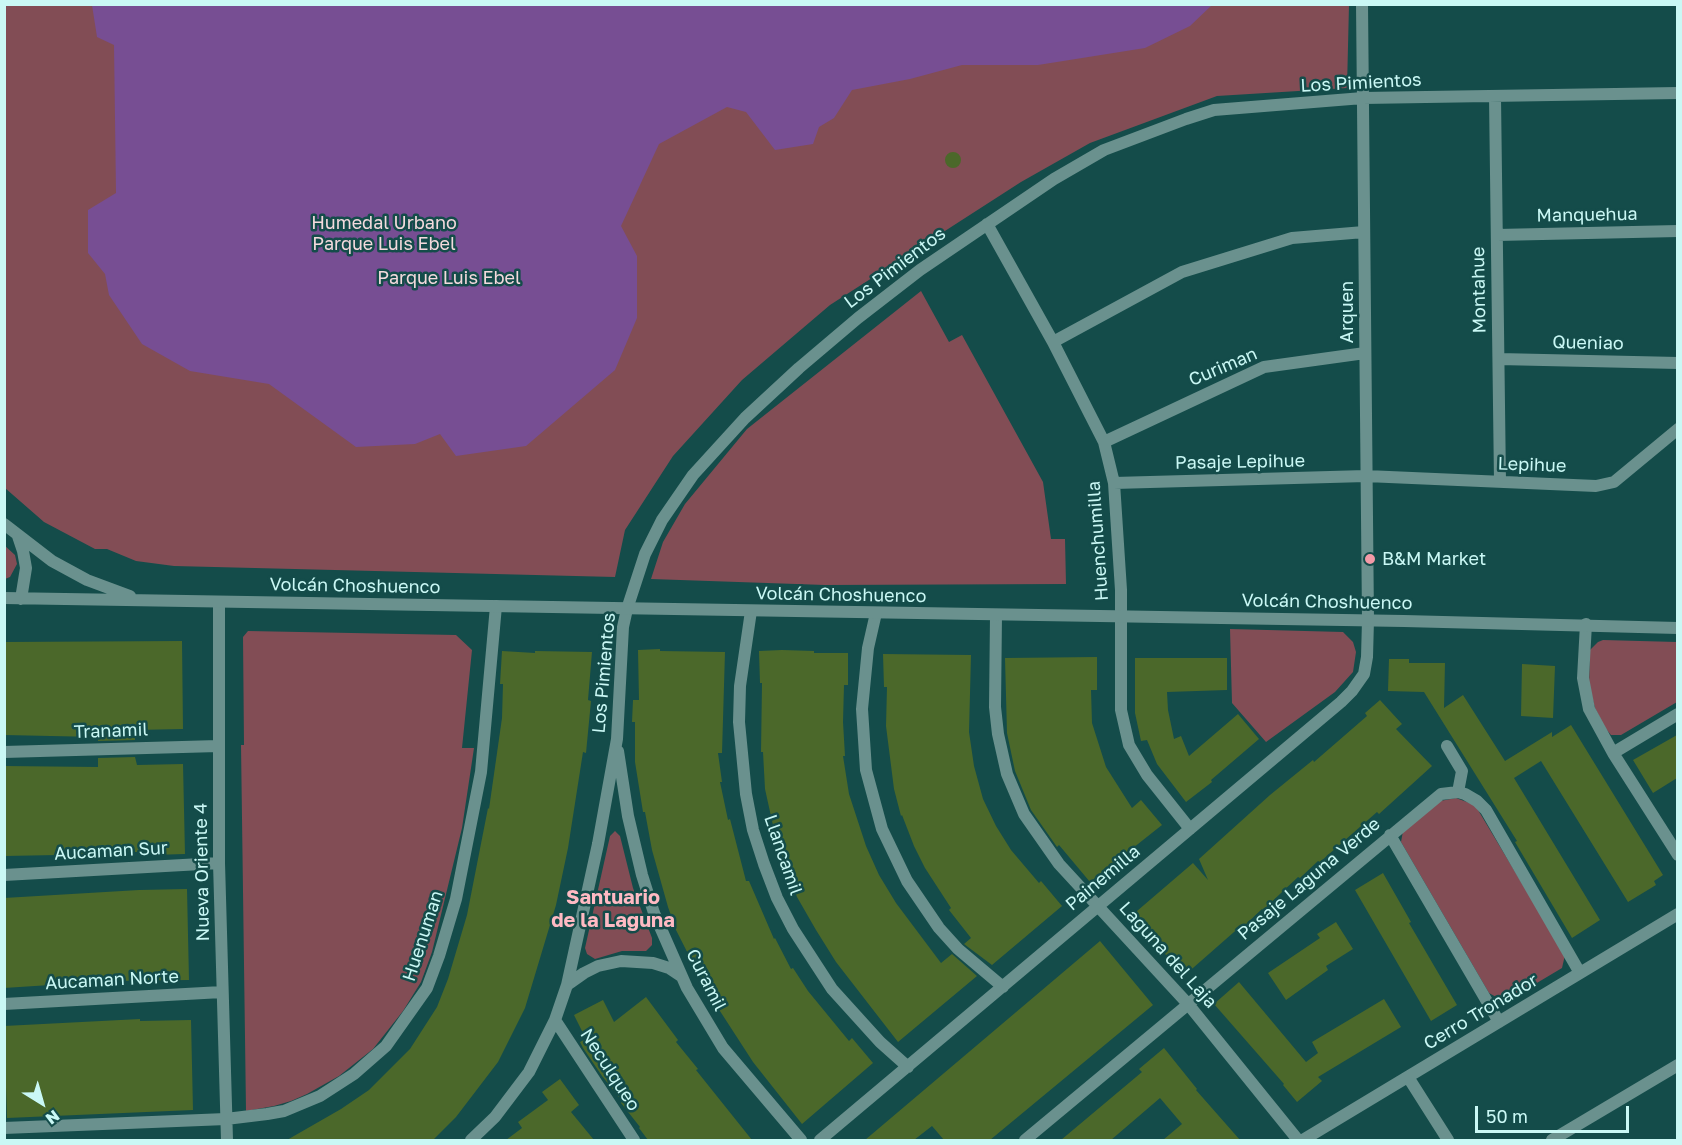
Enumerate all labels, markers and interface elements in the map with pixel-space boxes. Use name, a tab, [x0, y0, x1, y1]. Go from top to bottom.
street label: Los Pimientos	[1300, 69, 1422, 97]
street label: Manquehua	[1536, 203, 1638, 227]
park label: Humedal Urbano Parque Luis Ebel	[311, 212, 457, 254]
street label: Los Pimientos	[840, 223, 950, 313]
street label: Montahue	[1467, 246, 1491, 334]
park label: Parque Luis Ebel	[377, 267, 521, 289]
street label: Arquen	[1336, 281, 1358, 343]
street label: Queniao	[1552, 332, 1624, 354]
street label: Curiman	[1186, 343, 1260, 391]
street label: Pasaje Lepihue	[1175, 450, 1305, 474]
street label: Lepihue	[1497, 453, 1567, 477]
street label: Huenchumilla	[1083, 480, 1113, 602]
place label: B&M Market	[1382, 548, 1486, 570]
marker: B&M Market	[1363, 552, 1377, 566]
street label: Volcán Choshuenco	[270, 574, 440, 598]
street label: Volcán Choshuenco	[756, 583, 926, 607]
street label: Volcán Choshuenco	[1242, 590, 1412, 614]
street label: Los Pimientos	[588, 612, 620, 734]
street label: Tranamil	[73, 719, 149, 743]
street label: Nueva Oriente 4	[190, 803, 214, 941]
street label: Llancamil	[759, 812, 807, 898]
street label: Pasaje Laguna Verde	[1233, 813, 1385, 945]
street label: Aucaman Sur	[54, 837, 168, 865]
street label: Painemilla	[1061, 841, 1145, 915]
district label: Santuario de la Laguna	[551, 886, 675, 933]
street label: Huenuman	[398, 888, 448, 984]
street label: Laguna del Laja	[1115, 897, 1221, 1013]
street label: Curamil	[681, 945, 731, 1015]
street label: Aucaman Norte	[45, 966, 179, 994]
street label: Cerro Tronador	[1420, 969, 1542, 1055]
street label: Neculqueo	[575, 1025, 645, 1115]
north arrow	[12, 1073, 72, 1133]
scale bar	[1478, 1094, 1632, 1132]
text: 50 m	[1486, 1105, 1528, 1127]
text: N	[42, 1106, 64, 1129]

